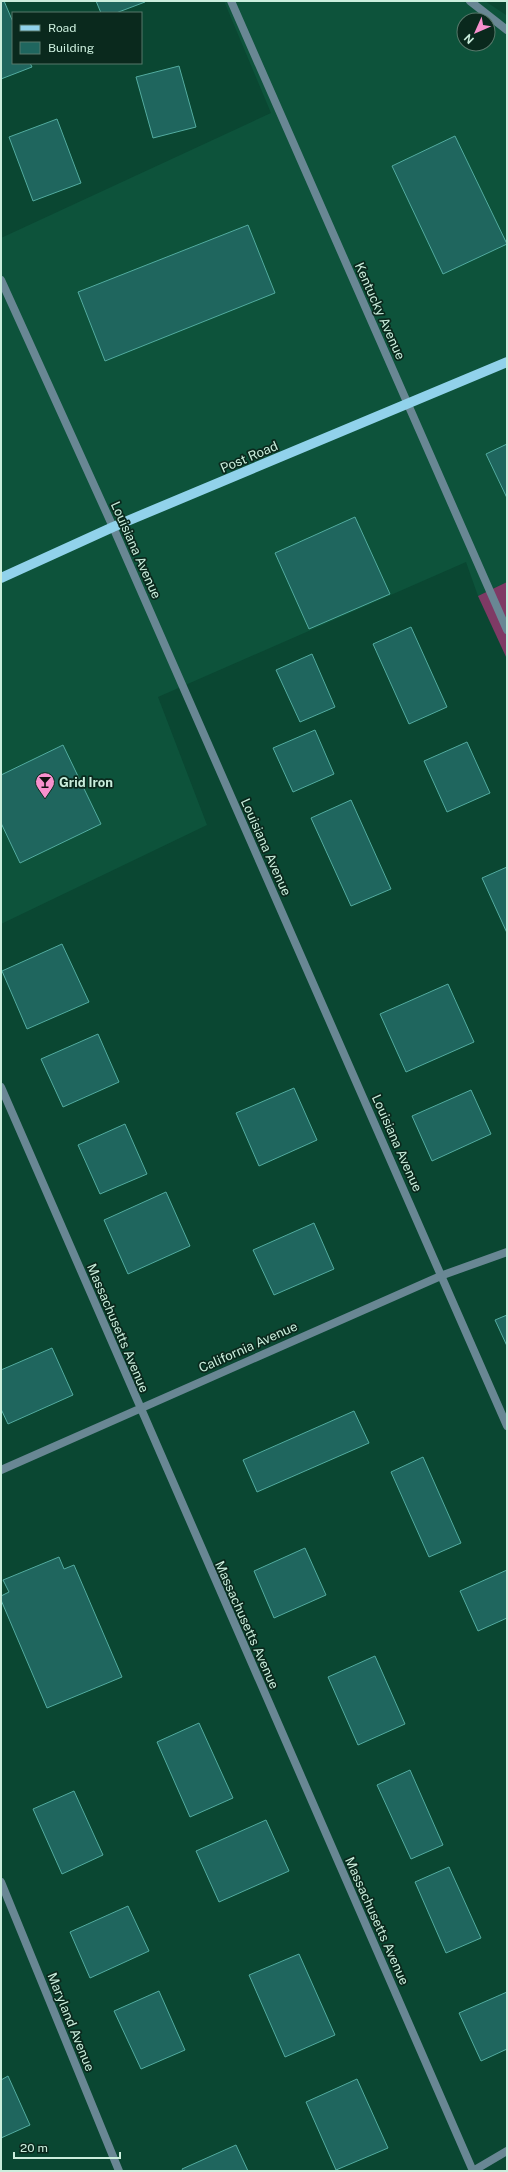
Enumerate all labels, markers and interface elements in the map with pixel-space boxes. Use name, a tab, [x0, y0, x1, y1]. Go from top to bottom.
legend	[12, 12, 142, 64]
north arrow	[456, 12, 496, 52]
text: Road	[48, 21, 76, 35]
text: N	[462, 32, 476, 46]
text: Building	[48, 41, 94, 55]
street label: Kentucky Avenue	[352, 260, 408, 362]
street label: Post Road	[218, 438, 280, 476]
street label: Louisiana Avenue	[108, 499, 164, 601]
bar icon: Grid Iron	[34, 771, 56, 799]
place label: Grid Iron	[59, 775, 113, 790]
street label: Louisiana Avenue	[238, 796, 294, 898]
street label: Louisiana Avenue	[369, 1092, 425, 1194]
street label: Massachusetts Avenue	[84, 1261, 152, 1395]
street label: California Avenue	[196, 1319, 300, 1375]
street label: Massachusetts Avenue	[212, 1559, 282, 1691]
street label: Massachusetts Avenue	[342, 1855, 412, 1987]
street label: Maryland Avenue	[44, 1971, 98, 2073]
scale bar	[14, 2134, 120, 2160]
text: 20 m	[20, 2141, 48, 2155]

